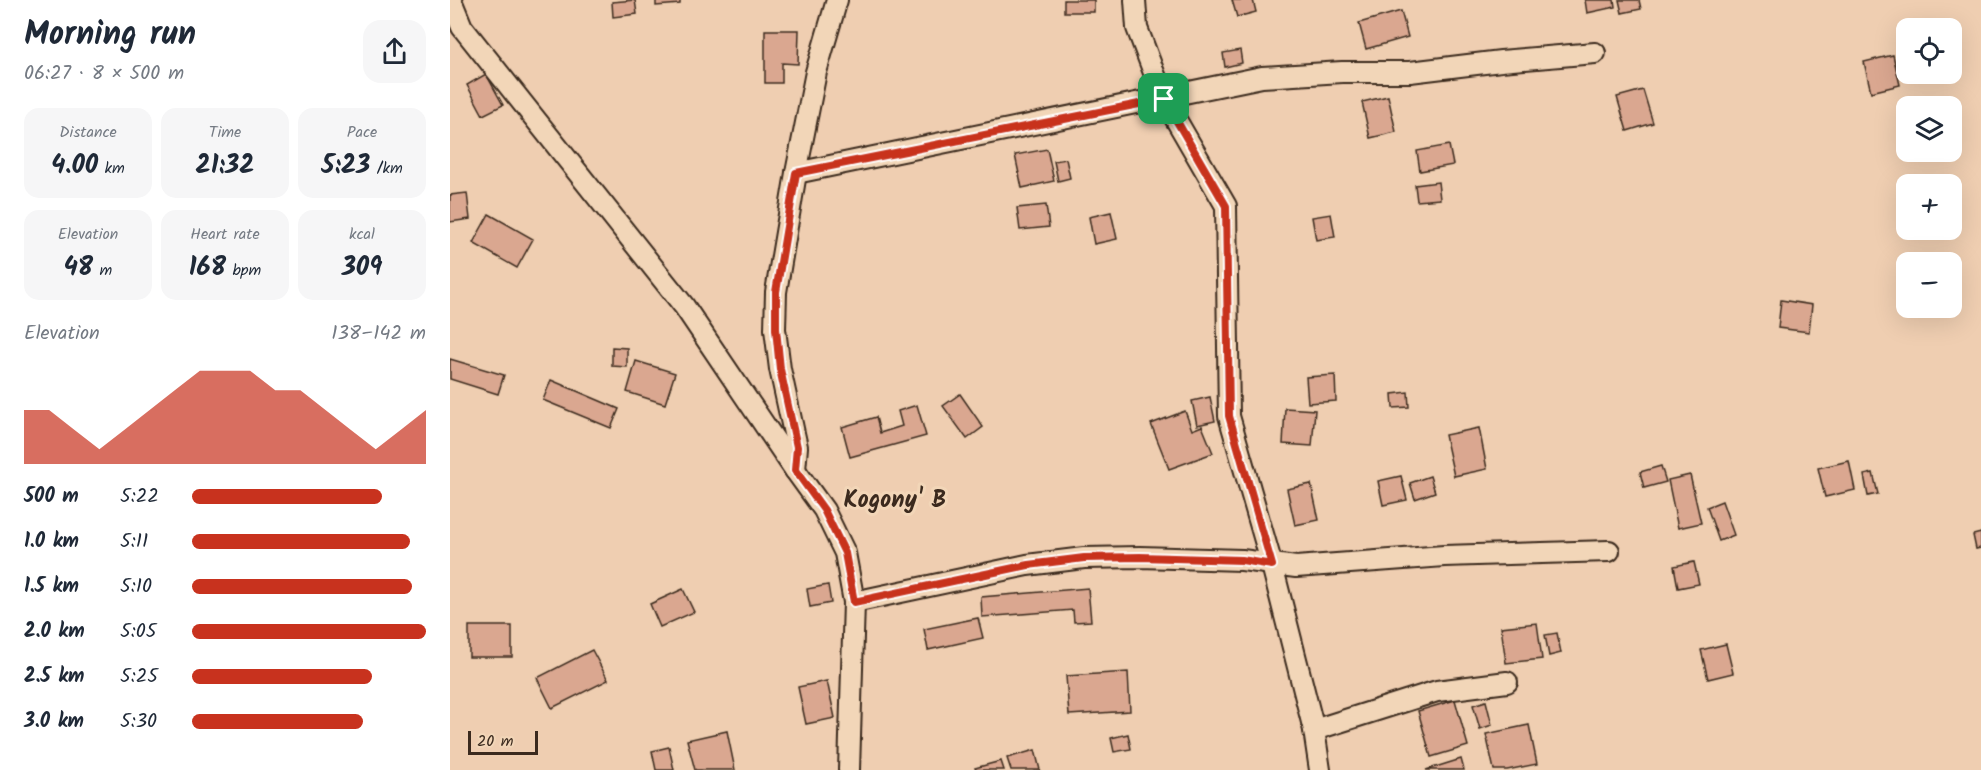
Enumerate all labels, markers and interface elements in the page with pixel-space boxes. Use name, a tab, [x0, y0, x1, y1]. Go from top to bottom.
text: Morning run	[24, 9, 196, 62]
map controls	[1896, 18, 1962, 318]
button: locate	[1896, 18, 1962, 84]
button: share	[363, 20, 426, 83]
text: 06:27 · 8 × 500 m	[24, 58, 184, 90]
pin	[1138, 73, 1189, 124]
icon: arrive	[1147, 82, 1180, 115]
button: layers	[1896, 96, 1962, 162]
text: Distance	[59, 120, 117, 145]
text: Time	[209, 120, 241, 145]
text: Pace	[347, 120, 377, 145]
text: 4.00	[51, 145, 98, 187]
text: 21:32	[196, 145, 254, 187]
text: 5:23	[321, 145, 370, 187]
text: km	[98, 156, 125, 181]
text: /km	[370, 156, 403, 181]
button: +	[1896, 174, 1962, 240]
text: Elevation	[58, 222, 118, 247]
text: Heart rate	[190, 222, 260, 247]
text: kcal	[349, 222, 375, 247]
text: 48	[64, 247, 93, 289]
text: 168	[189, 247, 226, 289]
text: 309	[342, 247, 382, 289]
button: −	[1896, 252, 1962, 318]
text: m	[93, 258, 112, 283]
text: bpm	[226, 258, 261, 283]
text: Elevation	[24, 318, 100, 350]
text: 138–142 m	[331, 318, 426, 350]
text: 500 m	[24, 481, 79, 513]
text: 5:22	[120, 481, 159, 513]
district label: Kogony' B	[843, 481, 947, 520]
text: 1.0 km	[24, 526, 79, 558]
text: 5:11	[120, 526, 148, 558]
text: 1.5 km	[24, 571, 79, 603]
text: 5:10	[120, 571, 152, 603]
text: 2.0 km	[24, 616, 85, 648]
text: 5:05	[120, 616, 156, 648]
text: 2.5 km	[24, 661, 84, 693]
text: 5:25	[120, 661, 158, 693]
text: 3.0 km	[24, 706, 84, 738]
text: 5:30	[120, 706, 157, 738]
scale bar	[468, 728, 538, 756]
text: 20 m	[477, 729, 513, 754]

